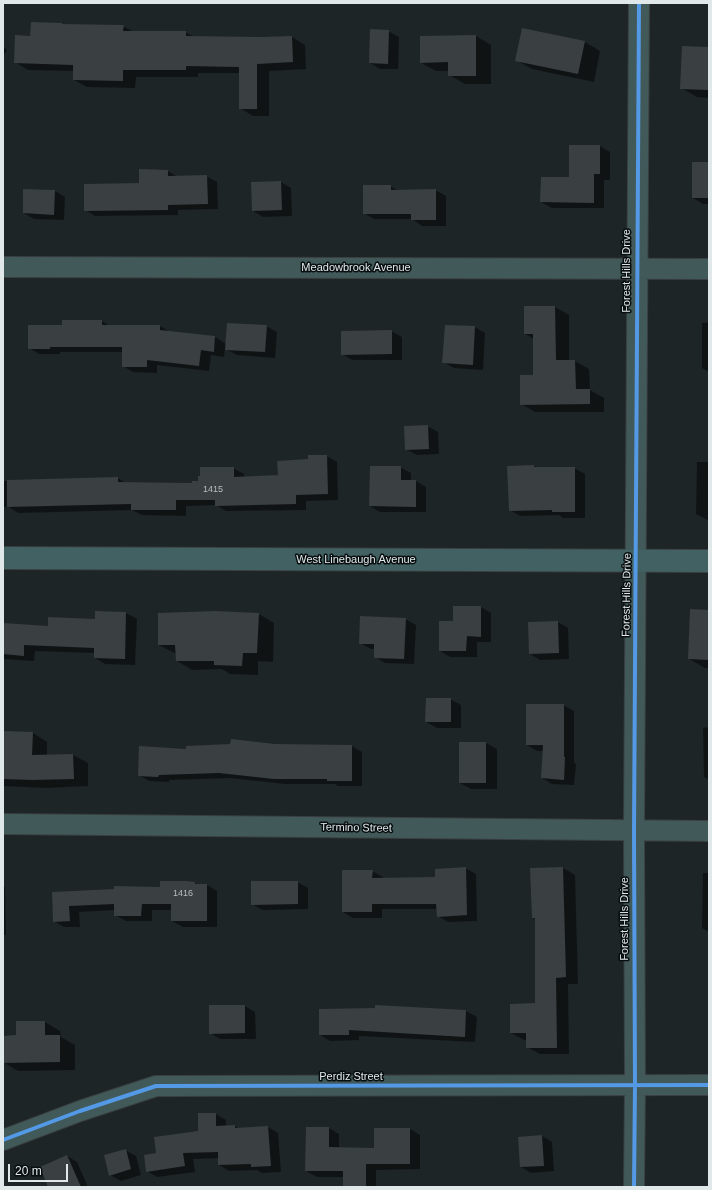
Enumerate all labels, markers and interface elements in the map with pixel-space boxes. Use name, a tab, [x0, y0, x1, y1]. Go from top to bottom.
street label: Forest Hills Drive	[620, 229, 634, 313]
street label: Meadowbrook Avenue	[301, 261, 411, 275]
house number: 1415	[203, 485, 223, 495]
street label: West Linebaugh Avenue	[296, 553, 416, 567]
street label: Forest Hills Drive	[620, 553, 634, 637]
street label: Termino Street	[320, 821, 392, 835]
street label: Forest Hills Drive	[618, 877, 632, 961]
house number: 1416	[173, 889, 193, 899]
street label: Perdiz Street	[319, 1070, 383, 1084]
scale bar	[10, 1156, 70, 1182]
text: 20 m	[15, 1164, 42, 1178]

